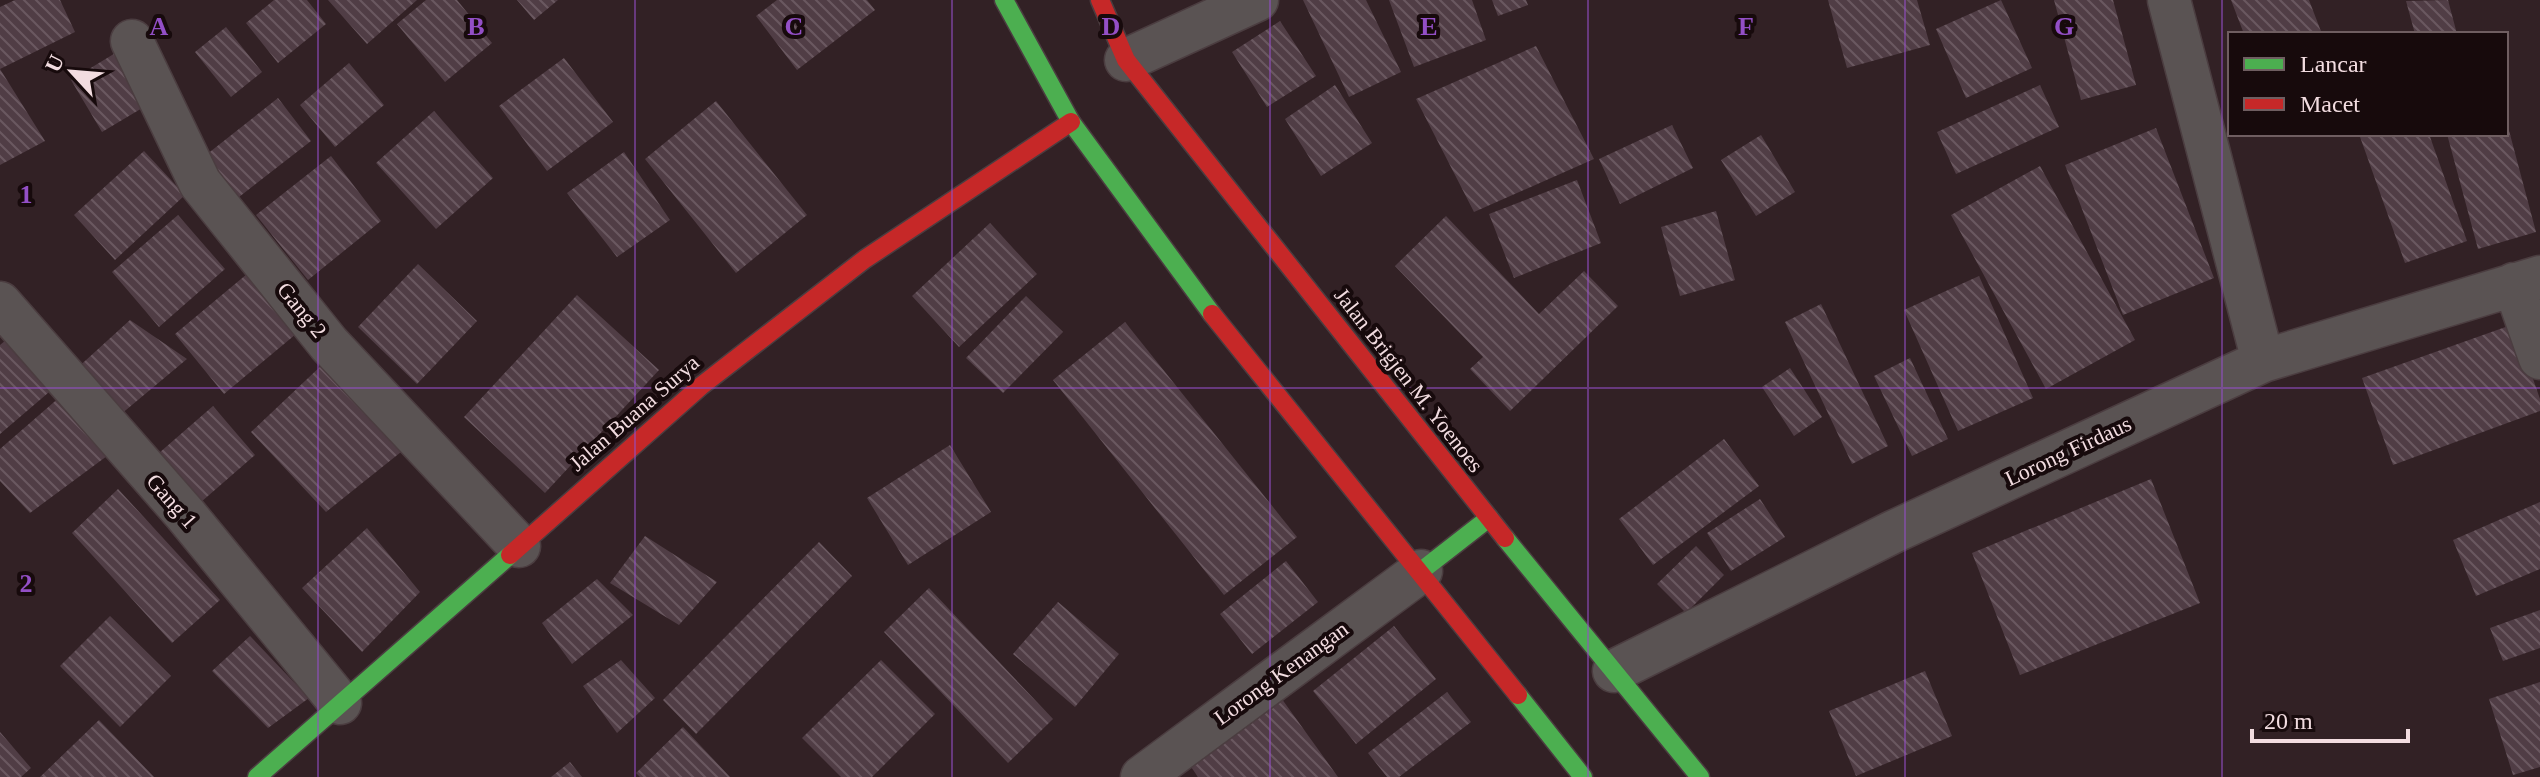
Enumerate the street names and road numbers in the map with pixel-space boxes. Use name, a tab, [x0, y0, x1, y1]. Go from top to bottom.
street label: Gang 2	[272, 277, 332, 343]
street label: Jalan Brigjen M. Yoenoes	[1329, 283, 1489, 477]
street label: Jalan Buana Surya	[564, 350, 704, 476]
street label: Lorong Firdaus	[2001, 411, 2135, 491]
street label: Gang 1	[142, 469, 202, 533]
street label: Lorong Kenangan	[1209, 616, 1353, 730]

